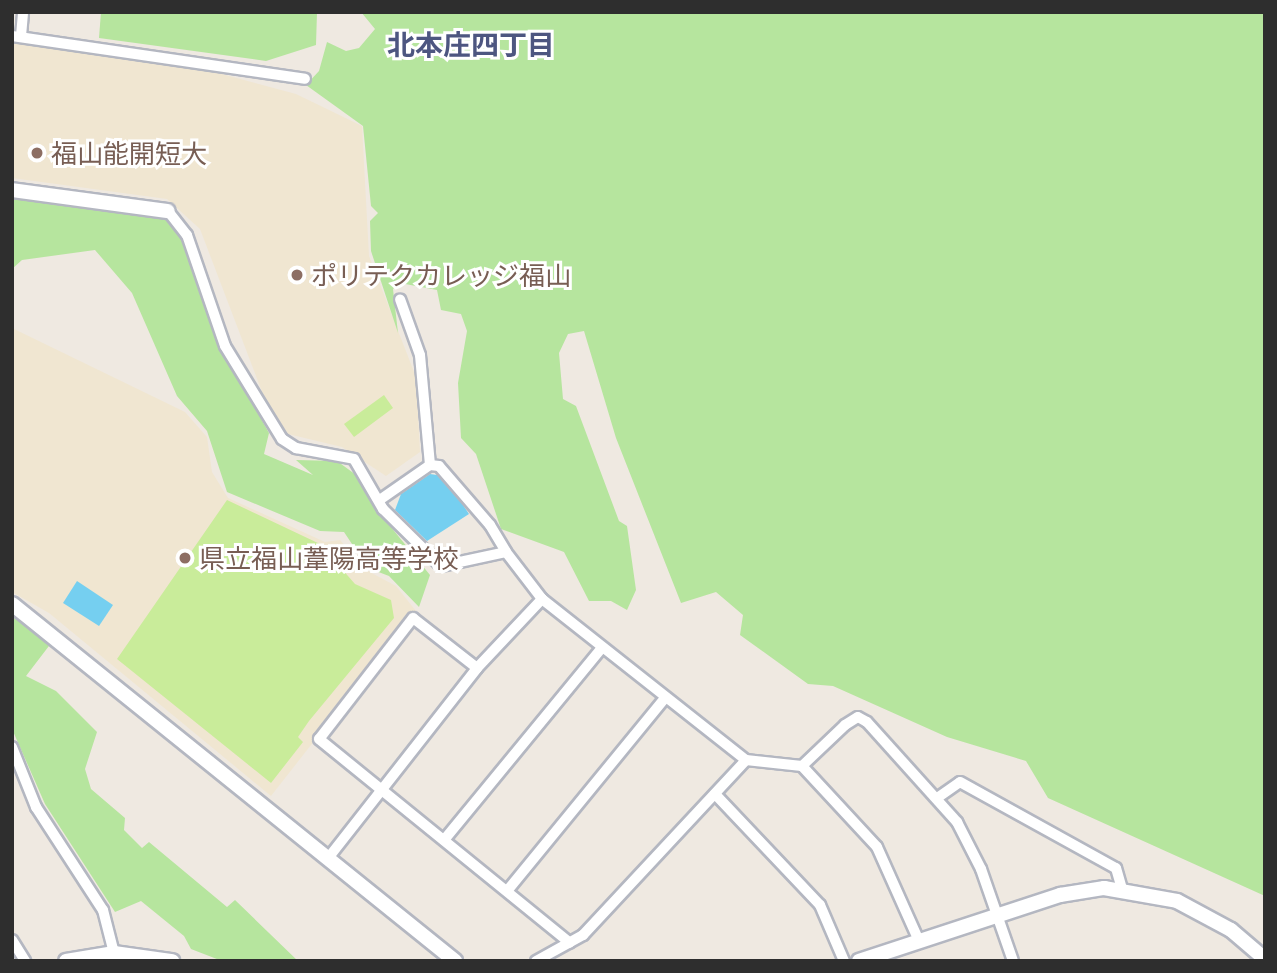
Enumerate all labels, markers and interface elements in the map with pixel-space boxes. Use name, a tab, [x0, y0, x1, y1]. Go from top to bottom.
district label: 北本庄四丁目	[387, 27, 555, 61]
place label: 福山能開短大	[51, 137, 207, 169]
marker: 福山能開短大	[29, 145, 45, 161]
place label: ポリテクカレッジ福山	[311, 259, 571, 291]
marker: ポリテクカレッジ福山	[289, 267, 305, 283]
place label: 県立福山葦陽高等学校	[199, 542, 459, 574]
marker: 県立福山葦陽高等学校	[177, 550, 193, 566]

